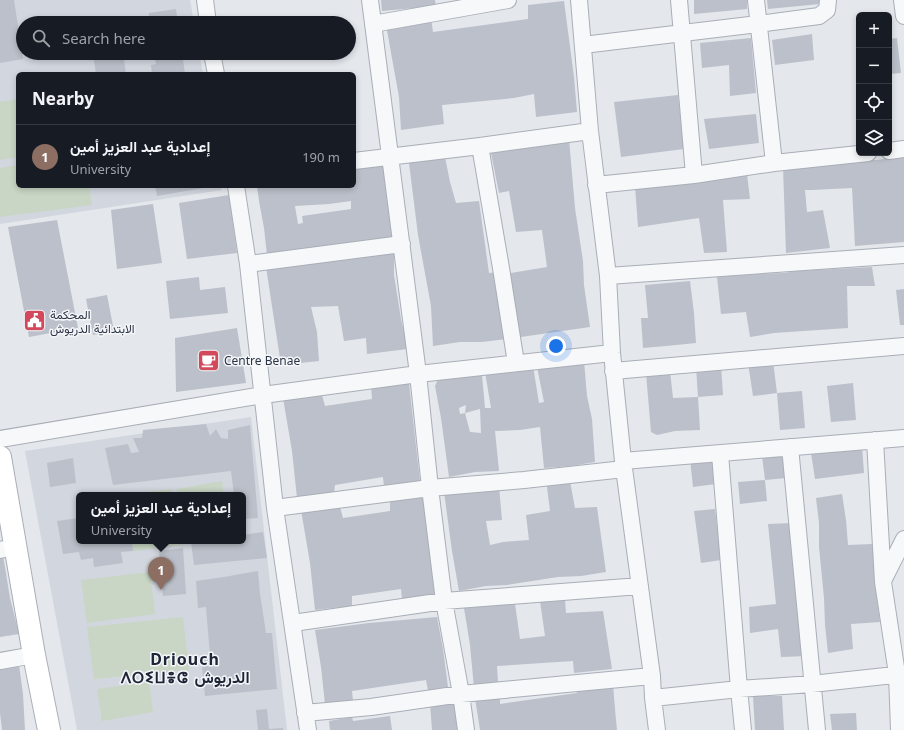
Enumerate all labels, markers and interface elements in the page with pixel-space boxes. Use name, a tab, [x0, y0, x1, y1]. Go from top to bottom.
map controls	[856, 12, 892, 156]
button: +	[856, 12, 892, 48]
search box	[16, 16, 356, 60]
icon: search	[30, 27, 52, 49]
text: Search here	[62, 28, 145, 48]
button: −	[856, 48, 892, 84]
button: locate	[856, 84, 892, 120]
text: Nearby	[32, 87, 94, 110]
button: layers	[856, 120, 892, 156]
text: إعدادية عبد العزيز أمين	[70, 136, 210, 156]
text: 1	[41, 148, 49, 166]
text: 190 m	[302, 148, 340, 166]
text: University	[70, 160, 131, 178]
place label: المحكمة الابتدائية الدريوش	[50, 306, 135, 337]
public building icon: المحكمة الابتدائية الدريوش	[21, 308, 47, 334]
your location	[546, 336, 566, 356]
cafe icon: Centre Benae	[196, 347, 222, 373]
place label: Centre Benae	[224, 352, 300, 369]
popup	[76, 492, 246, 544]
text: إعدادية عبد العزيز أمين	[91, 497, 231, 517]
text: University	[91, 521, 152, 539]
pin: 1	[148, 557, 174, 590]
district label: Driouch ⴷⵔⵉⵡⴻⵛ الدريوش	[120, 648, 250, 688]

